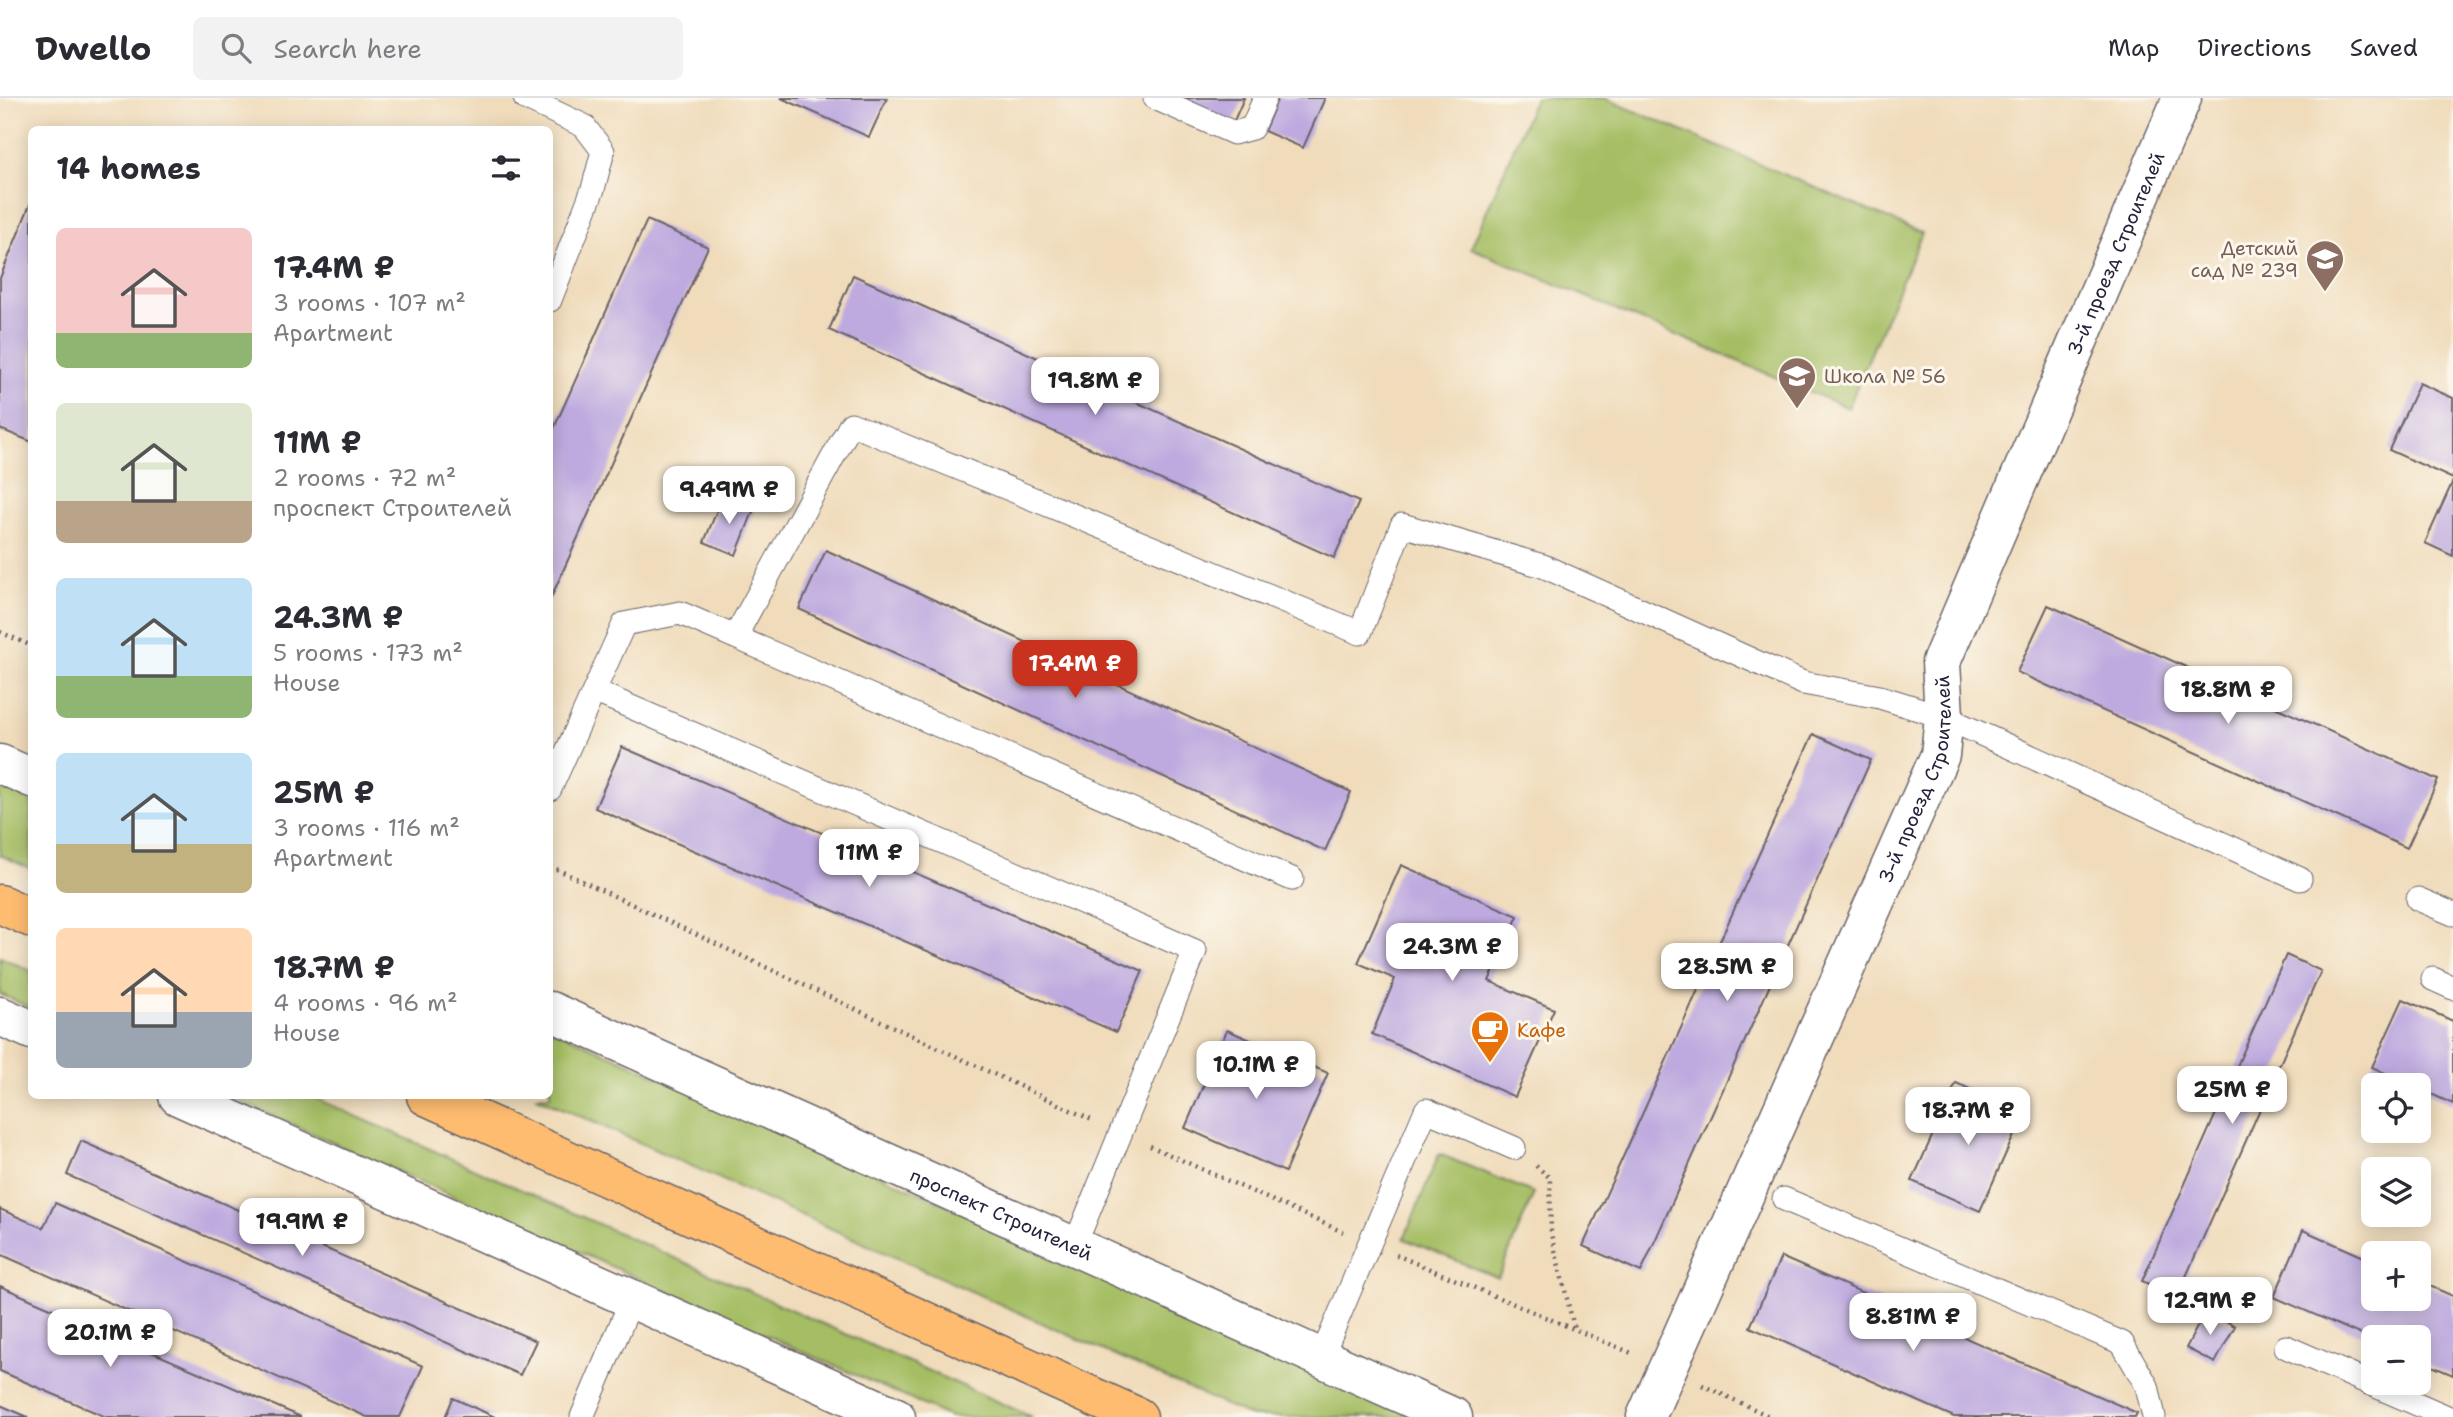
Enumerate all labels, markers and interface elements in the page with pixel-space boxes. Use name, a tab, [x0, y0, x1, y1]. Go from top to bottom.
search box	[193, 17, 683, 80]
text: Dwello	[35, 26, 151, 71]
icon: search	[217, 29, 255, 67]
text: Search here	[273, 31, 422, 66]
text: Map	[2108, 32, 2159, 64]
text: Directions	[2197, 32, 2312, 64]
text: Saved	[2350, 32, 2418, 64]
text: 14 homes	[56, 148, 201, 189]
street label: 3-й проезд Строителей	[2062, 148, 2170, 359]
icon: filters	[487, 149, 525, 187]
place label: Детский сад № 239	[2191, 236, 2298, 283]
school or university icon: Детский сад № 239	[2304, 238, 2346, 293]
text: 17.4M ₽	[273, 247, 395, 288]
icon: home	[112, 256, 196, 340]
text: 3 rooms · 107 m²	[273, 288, 466, 318]
text: Apartment	[273, 318, 393, 348]
school or university icon: Школа № 56	[1776, 355, 1818, 410]
pin: 19.8M ₽	[1030, 358, 1160, 417]
place label: Школа № 56	[1824, 364, 1946, 389]
text: 19.8M ₽	[1047, 365, 1143, 395]
text: 11M ₽	[273, 422, 362, 463]
icon: home	[112, 431, 196, 515]
text: 2 rooms · 72 m²	[273, 463, 456, 493]
pin: 9.49M ₽	[664, 466, 794, 526]
text: 9.49M ₽	[679, 474, 779, 504]
text: проспект Строителей	[273, 493, 512, 523]
text: 24.3M ₽	[273, 597, 403, 638]
icon: home	[112, 606, 196, 690]
text: 5 rooms · 173 m²	[273, 638, 463, 668]
pin: 17.4M ₽	[1010, 640, 1140, 700]
text: 17.4M ₽	[1028, 648, 1122, 678]
pin: 18.8M ₽	[2163, 666, 2293, 726]
text: House	[273, 668, 341, 698]
text: 18.8M ₽	[2180, 674, 2276, 704]
street label: 3-й проезд Строителей	[1873, 675, 1957, 887]
text: 25M ₽	[273, 772, 375, 813]
icon: home	[112, 781, 196, 865]
text: 3 rooms · 116 m²	[273, 813, 460, 843]
pin: 11M ₽	[820, 830, 918, 889]
text: 11M ₽	[835, 837, 903, 867]
text: Apartment	[273, 843, 393, 873]
pin: 24.3M ₽	[1387, 924, 1517, 983]
text: 24.3M ₽	[1402, 931, 1502, 961]
pin: 28.5M ₽	[1662, 944, 1792, 1003]
text: 18.7M ₽	[273, 947, 395, 988]
text: 28.5M ₽	[1677, 951, 1777, 981]
icon: home	[112, 956, 196, 1040]
text: 4 rooms · 96 m²	[273, 988, 458, 1018]
cafe icon: Кафе	[1469, 1009, 1511, 1064]
text: House	[273, 1018, 341, 1048]
place label: Кафе	[1517, 1018, 1566, 1043]
pin: 10.1M ₽	[1191, 1042, 1321, 1101]
text: 10.1M ₽	[1212, 1049, 1300, 1079]
pin: 25M ₽	[2183, 1066, 2281, 1126]
map controls	[2361, 1073, 2431, 1395]
button: locate	[2361, 1073, 2431, 1143]
text: 25M ₽	[2193, 1074, 2271, 1104]
pin: 18.7M ₽	[1903, 1088, 2033, 1147]
text: 18.7M ₽	[1921, 1095, 2015, 1125]
button: layers	[2361, 1157, 2431, 1227]
street label: проспект Строителей	[906, 1163, 1096, 1266]
pin: 19.9M ₽	[237, 1198, 367, 1258]
text: 19.9M ₽	[255, 1206, 349, 1236]
button: +	[2361, 1241, 2431, 1311]
pin: 12.9M ₽	[2145, 1278, 2275, 1337]
text: 12.9M ₽	[2163, 1285, 2257, 1315]
pin: 8.81M ₽	[1848, 1294, 1978, 1353]
text: 8.81M ₽	[1865, 1301, 1961, 1331]
pin: 20.1M ₽	[45, 1310, 175, 1369]
text: 20.1M ₽	[64, 1317, 156, 1347]
button: −	[2361, 1325, 2431, 1395]

